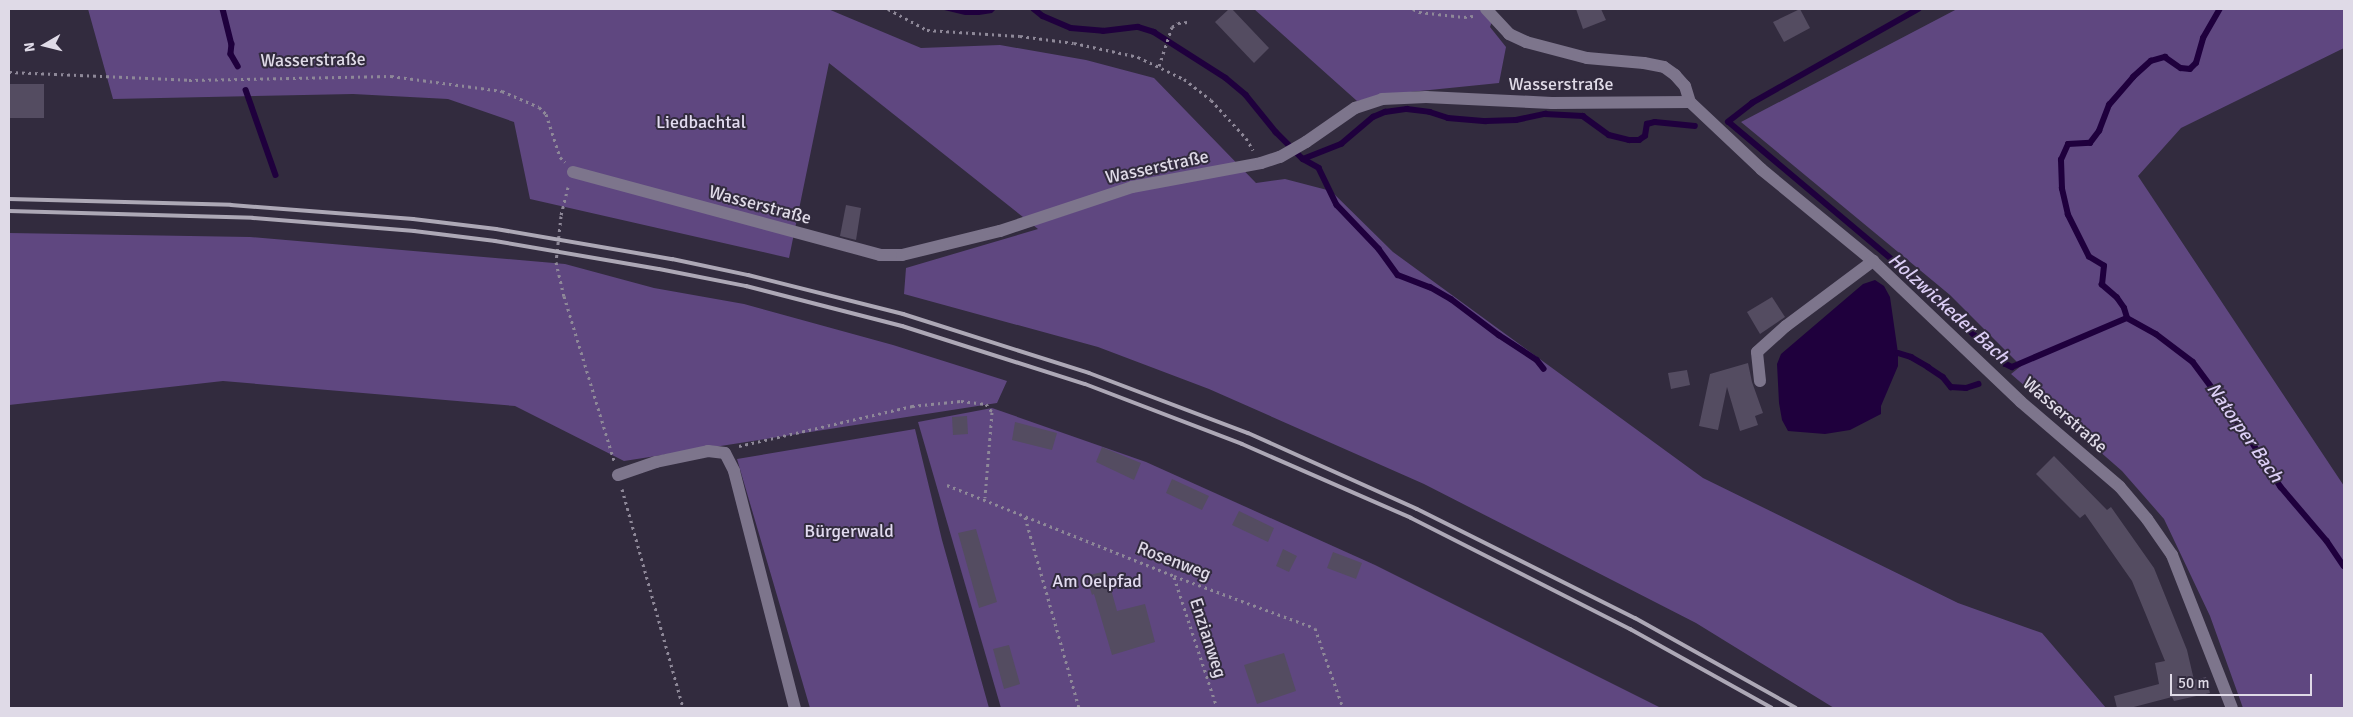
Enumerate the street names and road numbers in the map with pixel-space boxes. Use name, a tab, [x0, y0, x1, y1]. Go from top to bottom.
street label: Wasserstraße	[260, 48, 366, 72]
street label: Wasserstraße	[1508, 73, 1614, 95]
street label: Wasserstraße	[1103, 145, 1211, 189]
street label: Wasserstraße	[706, 181, 814, 229]
street label: Wasserstraße	[2018, 372, 2112, 458]
street label: Rosenweg	[1134, 537, 1214, 585]
street label: Enzianweg	[1185, 595, 1231, 681]

